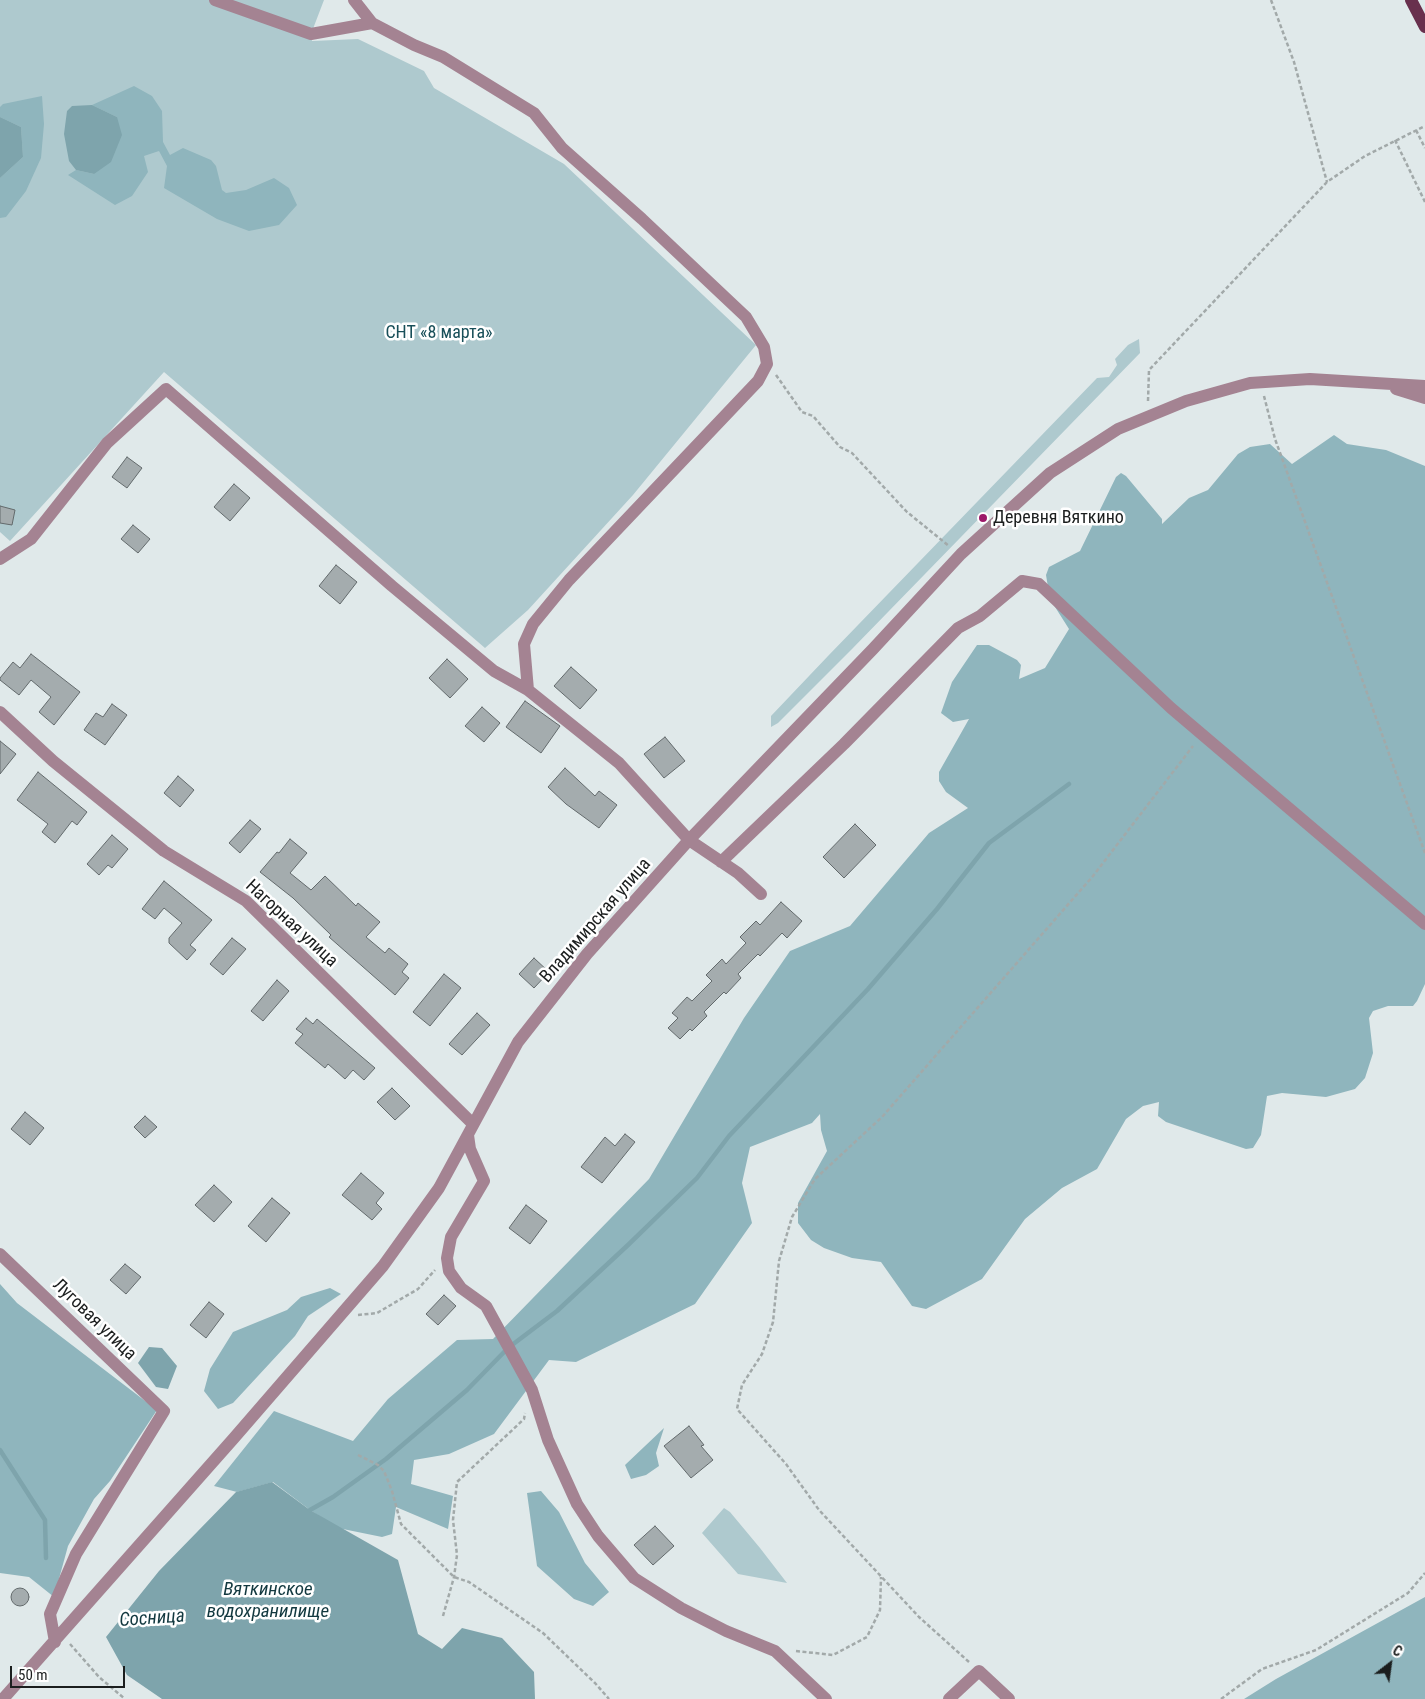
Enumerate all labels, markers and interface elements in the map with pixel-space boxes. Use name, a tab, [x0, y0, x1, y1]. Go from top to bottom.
park label: СНТ «8 марта»	[385, 322, 493, 344]
place label: Деревня Вяткино	[993, 507, 1124, 529]
marker: Деревня Вяткино	[977, 512, 989, 524]
street label: Владимирская улица	[536, 854, 656, 988]
street label: Нагорная улица	[240, 876, 342, 972]
street label: Луговая улица	[48, 1275, 140, 1365]
water label: Вяткинское водохранилище	[207, 1579, 329, 1623]
water label: Сосница	[119, 1605, 185, 1633]
north arrow	[1365, 1639, 1415, 1689]
text: С	[1390, 1642, 1405, 1660]
scale bar	[12, 1656, 128, 1688]
text: 50 m	[18, 1666, 48, 1684]

